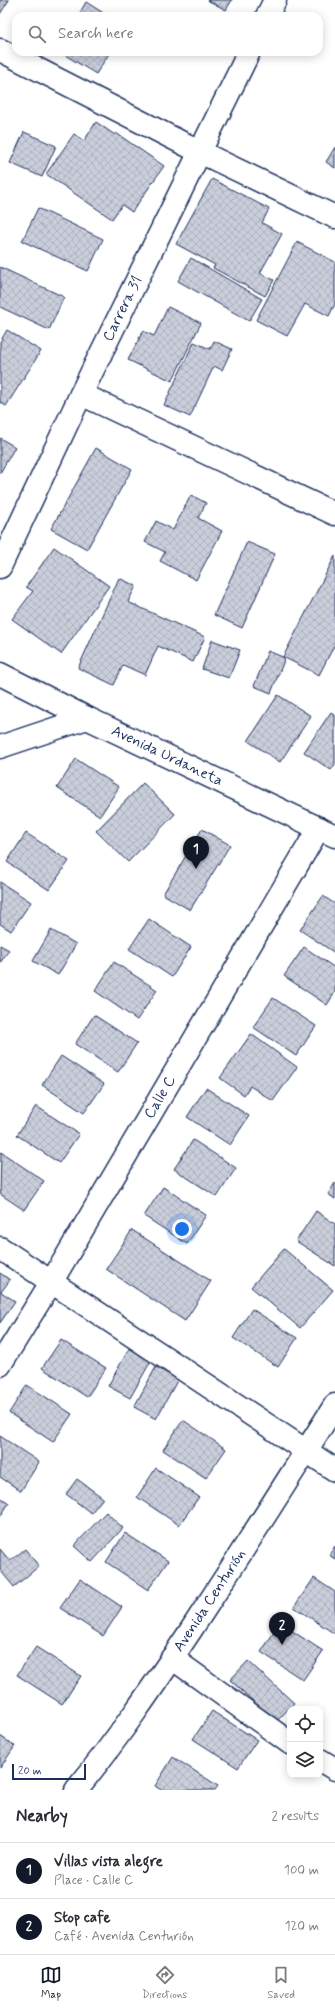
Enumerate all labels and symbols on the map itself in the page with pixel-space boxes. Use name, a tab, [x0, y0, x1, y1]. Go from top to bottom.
street label: Carrera 31	[98, 273, 147, 345]
street label: Avenida Urdaneta	[108, 721, 226, 791]
pin: 1	[183, 836, 209, 869]
street label: Calle C	[140, 1072, 181, 1123]
your location	[172, 1219, 192, 1239]
street label: Avenida Centurión	[169, 1546, 251, 1656]
pin: 2	[269, 1612, 295, 1645]
scale bar	[12, 1762, 86, 1781]

